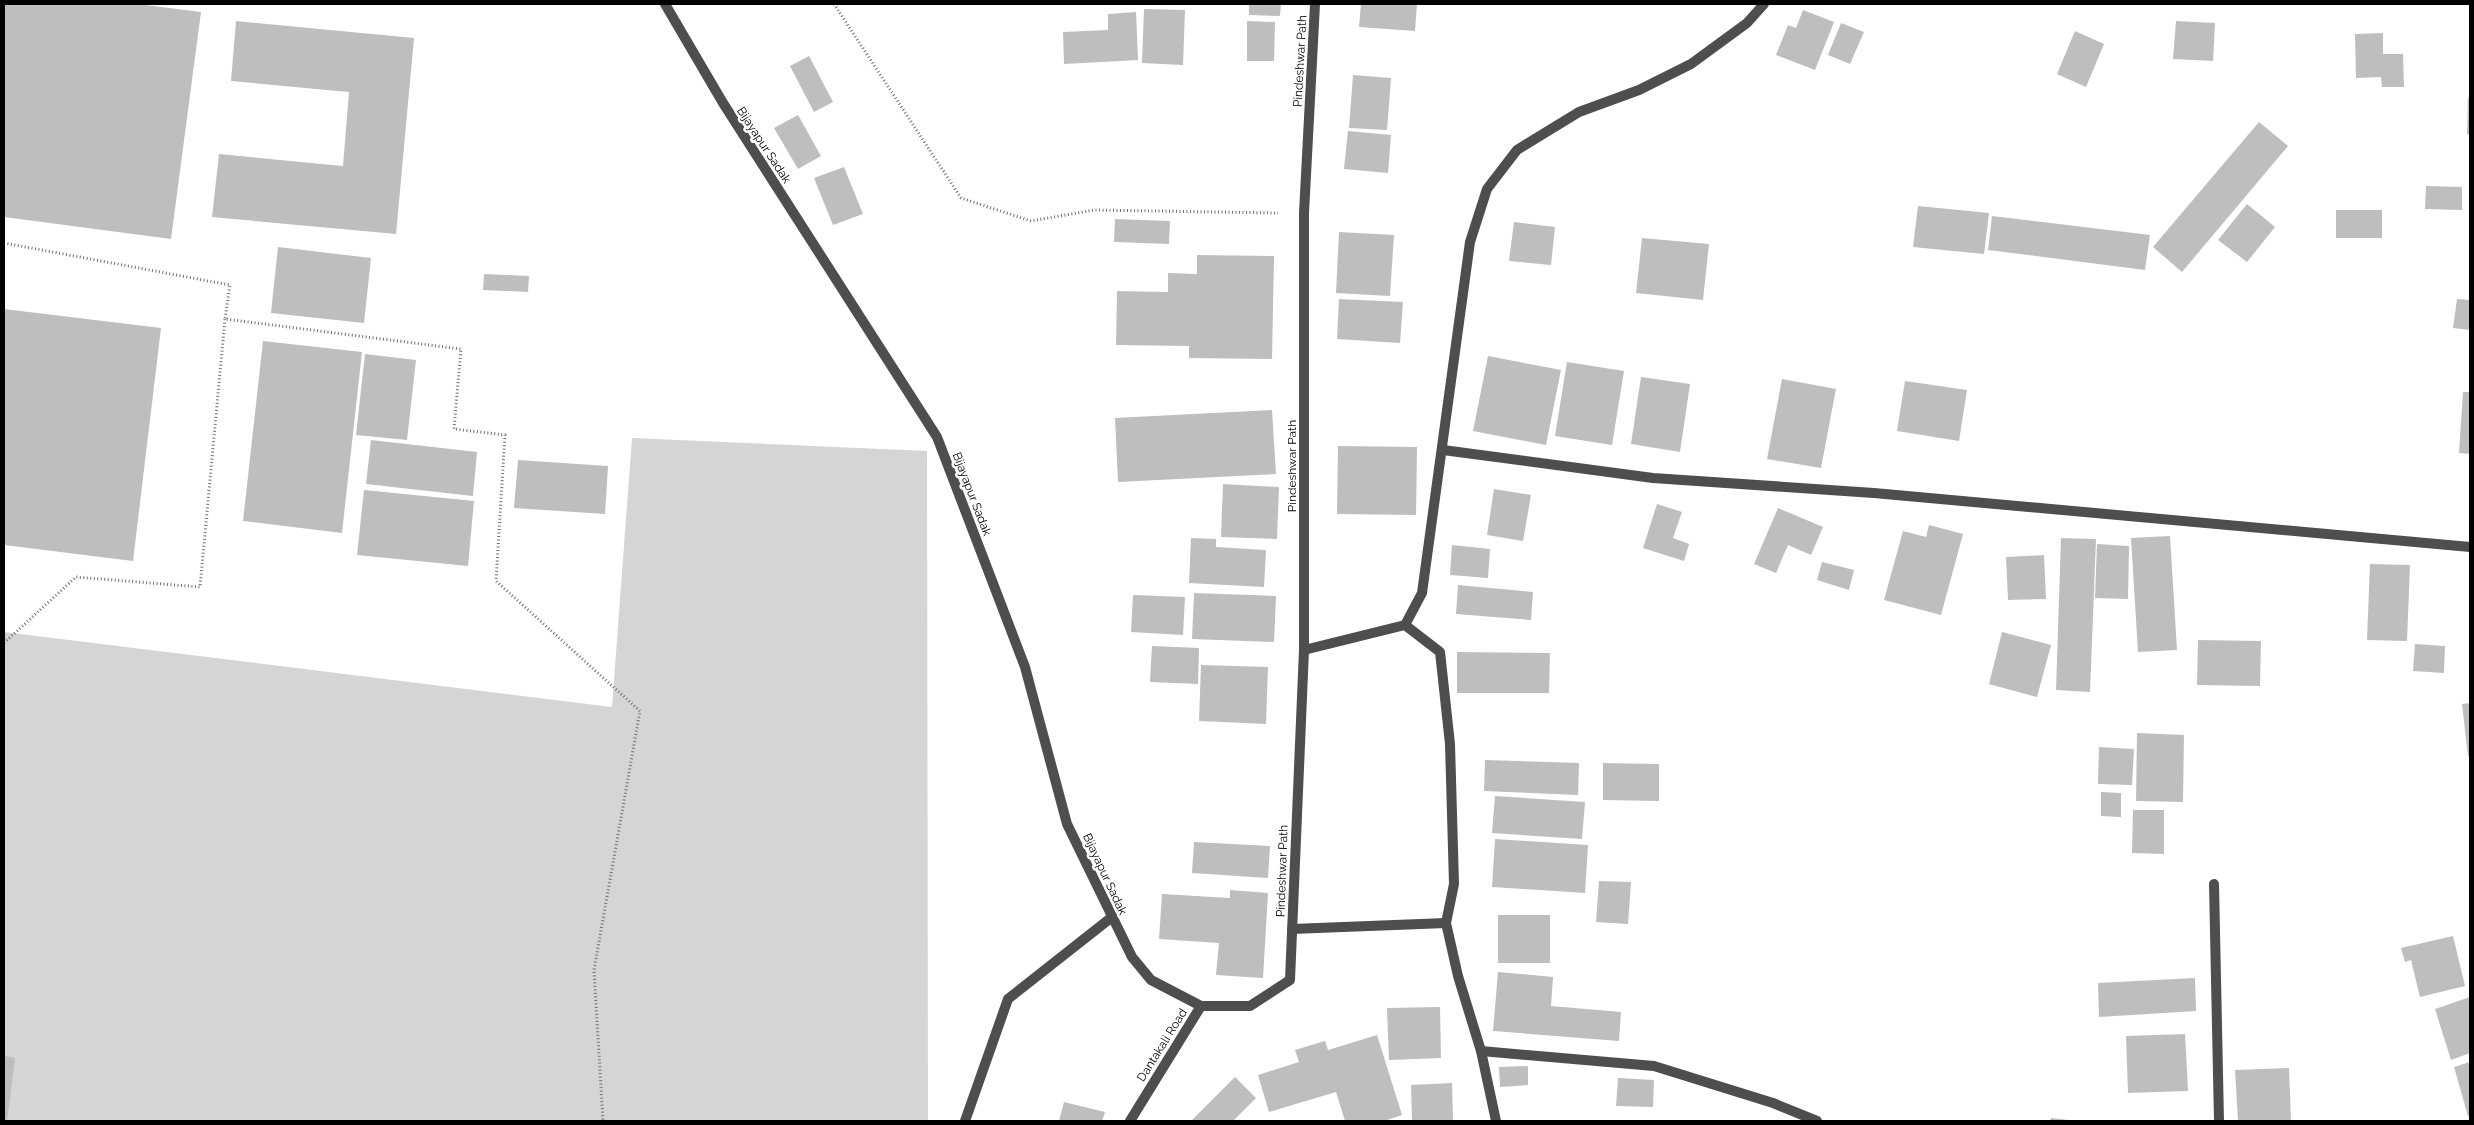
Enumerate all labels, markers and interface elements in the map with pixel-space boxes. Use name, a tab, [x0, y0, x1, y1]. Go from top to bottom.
street label: Pindeshwar Path	[1291, 15, 1309, 107]
street label: Bijayapur Sadak	[734, 104, 794, 186]
street label: Pindeshwar Path	[1285, 420, 1299, 512]
street label: Bijayapur Sadak	[950, 450, 995, 538]
street label: Pindeshwar Path	[1273, 825, 1291, 917]
street label: Bijayapur Sadak	[1080, 831, 1130, 918]
street label: Dantakali Road	[1134, 1006, 1190, 1084]

